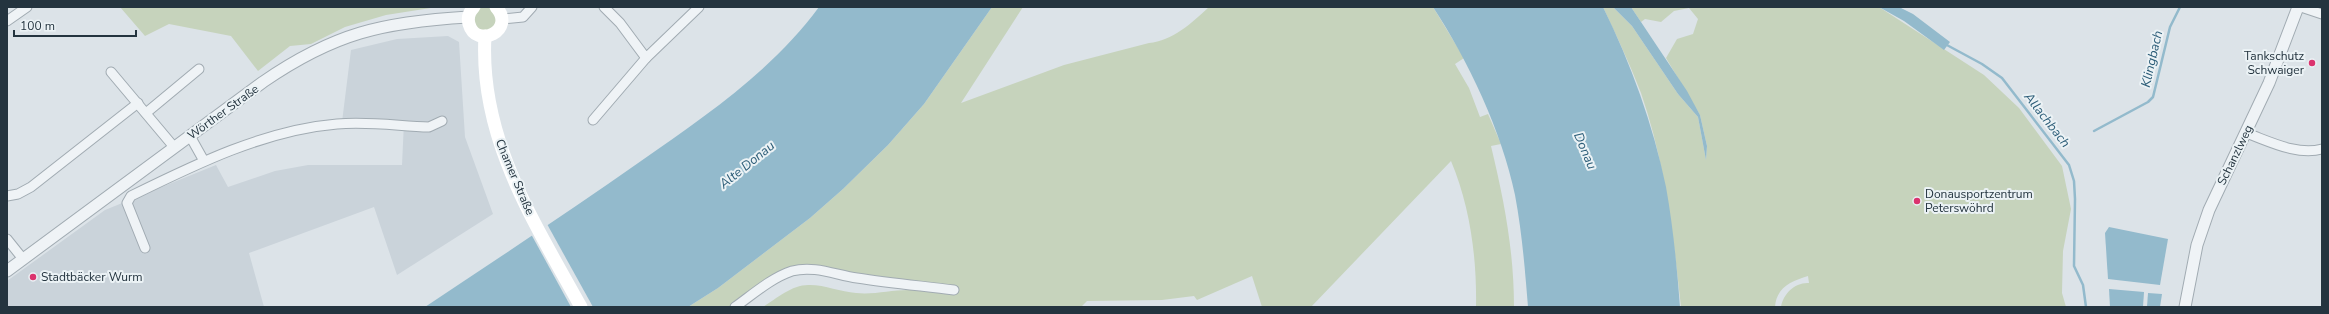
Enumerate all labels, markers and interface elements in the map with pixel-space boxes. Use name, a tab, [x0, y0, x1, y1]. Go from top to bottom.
scale bar	[14, 12, 136, 38]
text: 100 m	[20, 18, 55, 34]
water label: Klingbach	[2137, 29, 2167, 89]
place label: Tankschutz Schwaiger	[2244, 48, 2305, 78]
marker: Tankschutz Schwaiger	[2307, 58, 2317, 68]
street label: Wörther Straße	[184, 81, 262, 143]
water label: Allachbach	[2019, 88, 2074, 151]
street label: Schanzlweg	[2213, 122, 2257, 188]
water label: Donau	[1569, 130, 1601, 172]
street label: Chamer Straße	[492, 136, 538, 218]
water label: Alte Donau	[715, 137, 778, 194]
place label: Donausportzentrum Peterswöhrd	[1925, 186, 2033, 216]
marker: Donausportzentrum Peterswöhrd	[1912, 196, 1922, 206]
place label: Stadtbäcker Wurm	[41, 269, 143, 285]
marker: Stadtbäcker Wurm	[28, 272, 38, 282]

